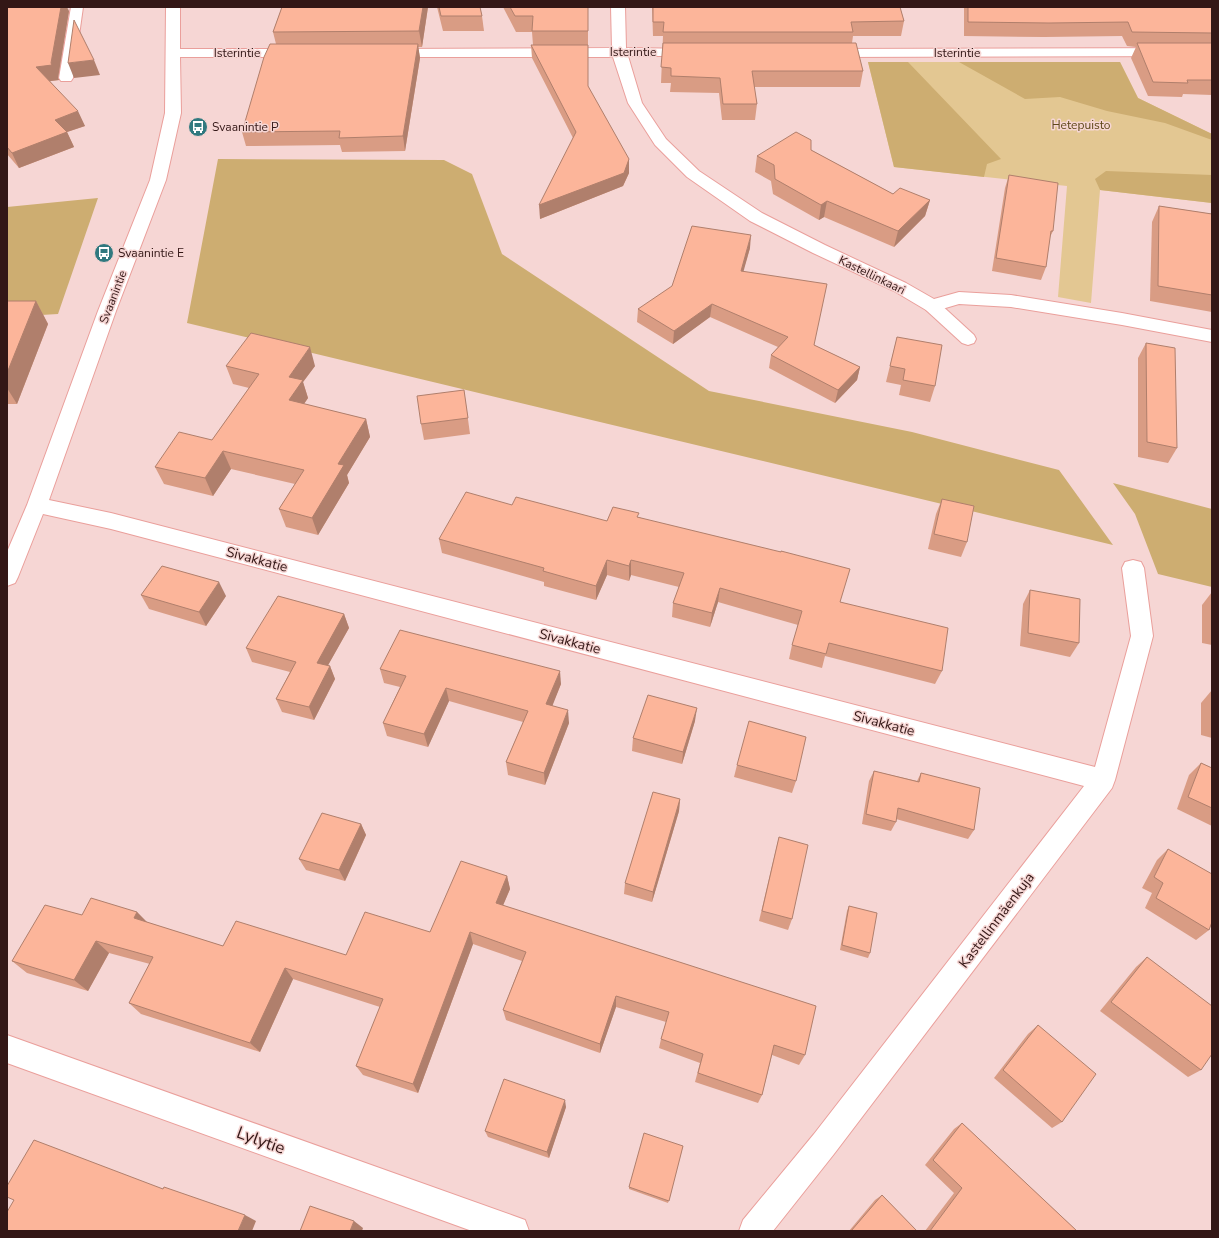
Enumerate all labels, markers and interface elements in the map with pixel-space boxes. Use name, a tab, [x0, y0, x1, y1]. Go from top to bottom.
street label: Isterintie	[610, 44, 656, 60]
street label: Isterintie	[214, 45, 260, 61]
street label: Isterintie	[934, 45, 980, 61]
bus stop icon: Svaanintie P	[187, 116, 209, 138]
park label: Hetepuisto	[1051, 117, 1111, 133]
place label: Svaanintie P	[212, 119, 279, 135]
bus stop icon: Svaanintie E	[93, 242, 115, 264]
place label: Svaanintie E	[118, 245, 184, 261]
street label: Kastellinkaari	[836, 252, 908, 298]
street label: Svaanintie	[96, 268, 130, 326]
street label: Sivakkatie	[224, 542, 290, 577]
street label: Sivakkatie	[537, 624, 603, 659]
street label: Sivakkatie	[851, 706, 917, 741]
street label: Kastellinmäenkuja	[954, 869, 1039, 972]
street label: Lylytie	[233, 1121, 288, 1160]

